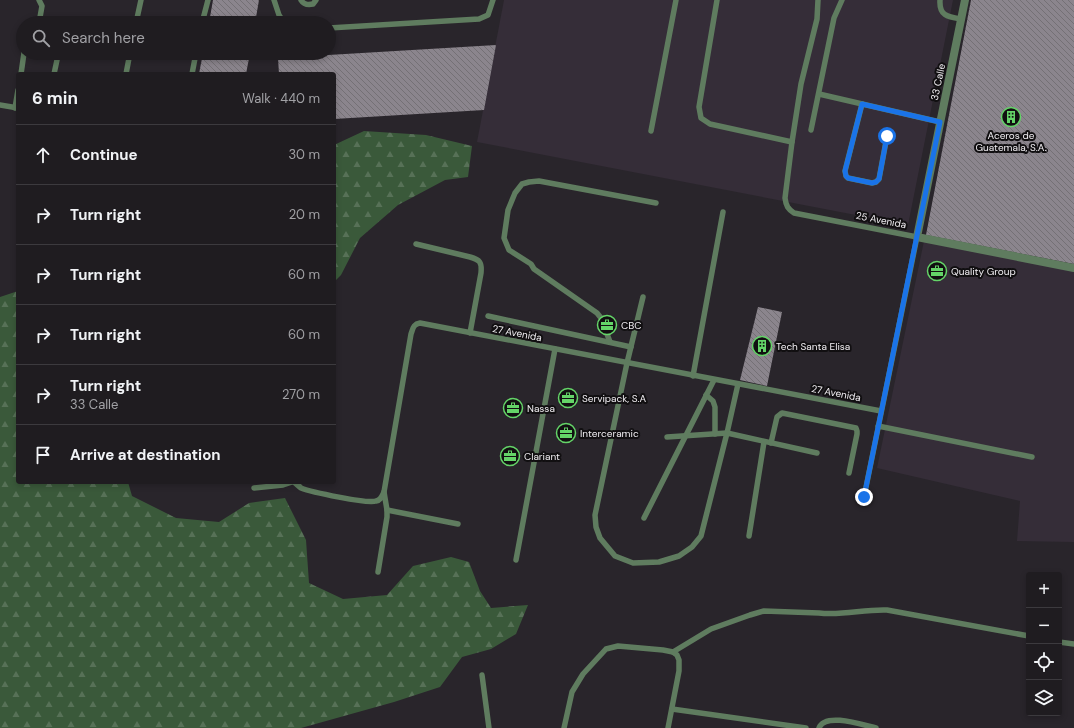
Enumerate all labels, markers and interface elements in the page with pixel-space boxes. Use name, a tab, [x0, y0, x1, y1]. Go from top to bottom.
search box	[16, 16, 336, 60]
icon: search	[30, 27, 52, 49]
text: Search here	[62, 28, 145, 48]
street label: 33 Calle	[928, 62, 948, 102]
text: 6 min	[32, 87, 78, 109]
text: Walk · 440 m	[242, 90, 320, 107]
building icon: Aceros de Guatemala, S.A.	[1000, 106, 1022, 128]
route start	[878, 127, 896, 145]
place label: Aceros de Guatemala, S.A.	[976, 129, 1046, 154]
icon: ahead	[32, 144, 54, 166]
text: Continue	[70, 145, 138, 165]
text: 30 m	[288, 146, 320, 163]
icon: right	[32, 204, 54, 226]
text: Turn right	[70, 205, 141, 225]
text: 20 m	[289, 206, 320, 223]
street label: 25 Avenida	[855, 209, 907, 231]
office icon: Quality Group	[926, 260, 948, 282]
icon: right	[32, 264, 54, 286]
text: Turn right	[70, 265, 141, 285]
place label: Quality Group	[951, 265, 1016, 278]
text: 60 m	[288, 266, 320, 283]
office icon: CBC	[596, 314, 618, 336]
place label: CBC	[621, 319, 641, 332]
street label: 27 Avenida	[491, 322, 543, 344]
icon: right	[32, 324, 54, 346]
text: Turn right	[70, 325, 141, 345]
text: 60 m	[288, 326, 320, 343]
building icon: Tech Santa Elisa	[751, 335, 773, 357]
place label: Tech Santa Elisa	[776, 340, 850, 353]
text: Turn right	[70, 376, 141, 396]
street label: 27 Avenida	[810, 382, 862, 404]
icon: right	[32, 384, 54, 406]
text: 270 m	[282, 386, 320, 403]
office icon: Servipack, S.A	[557, 387, 579, 409]
place label: Servipack, S.A	[582, 392, 647, 405]
text: 33 Calle	[70, 396, 118, 413]
office icon: Nassa	[502, 397, 524, 419]
place label: Nassa	[527, 402, 555, 415]
office icon: Interceramic	[555, 422, 577, 444]
place label: Interceramic	[580, 427, 639, 440]
icon: arrive	[32, 444, 54, 466]
text: Arrive at destination	[70, 445, 221, 465]
office icon: Clariant	[499, 445, 521, 467]
place label: Clariant	[524, 450, 560, 463]
route end	[855, 488, 873, 506]
map controls	[1026, 572, 1062, 716]
button: +	[1026, 572, 1062, 608]
button: −	[1026, 608, 1062, 644]
button: locate	[1026, 644, 1062, 680]
button: layers	[1026, 680, 1062, 716]

